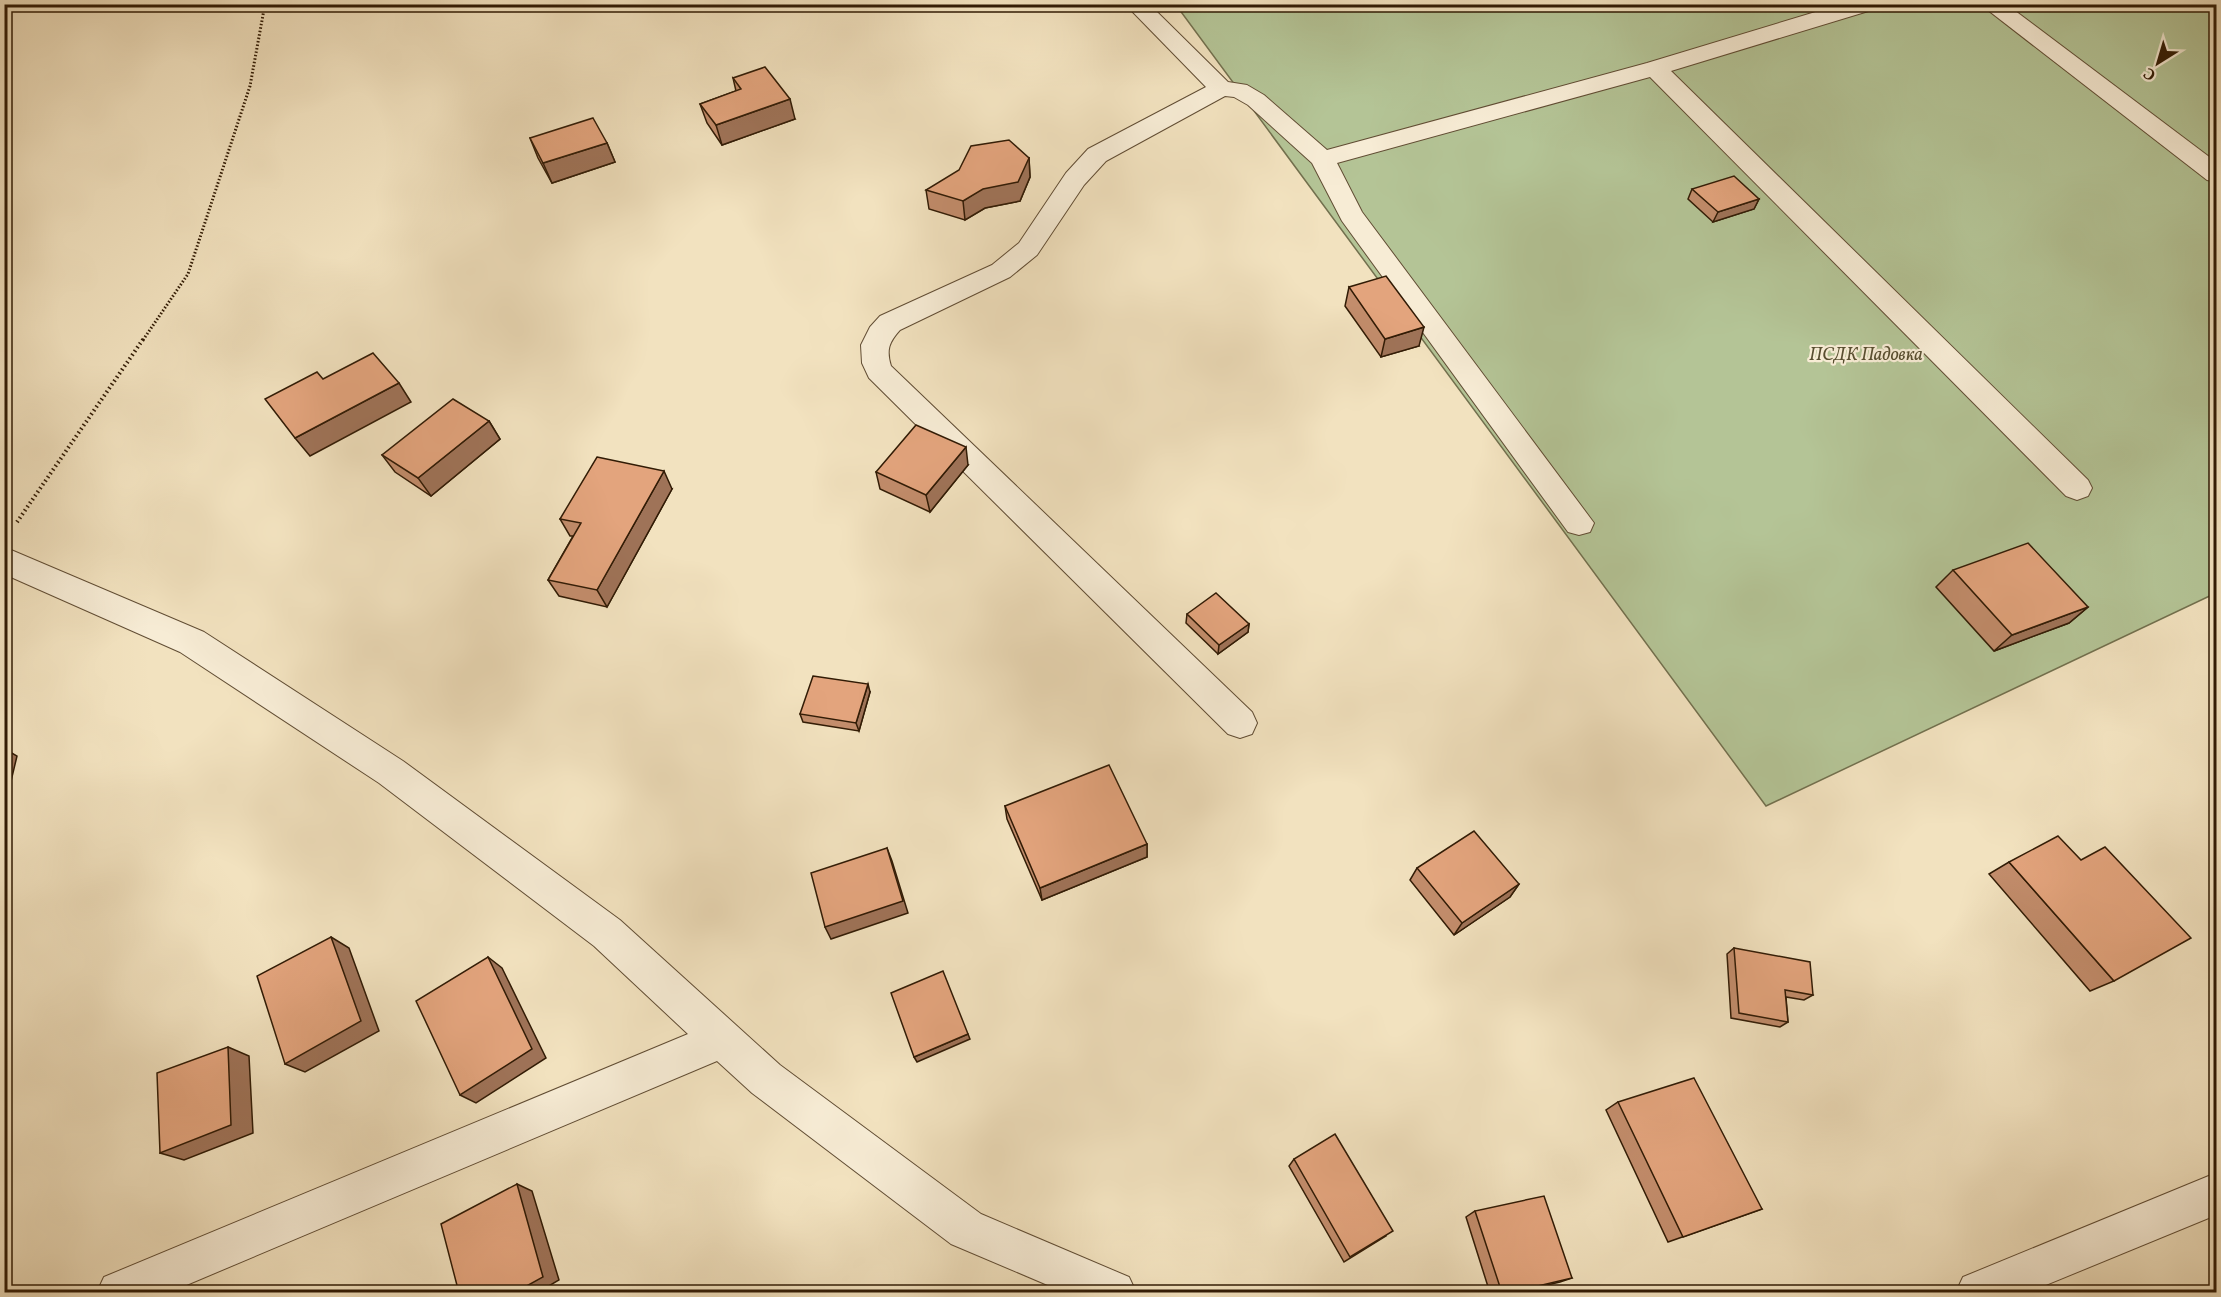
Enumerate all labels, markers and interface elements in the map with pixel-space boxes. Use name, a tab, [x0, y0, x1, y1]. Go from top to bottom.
north arrow	[2128, 33, 2188, 93]
text: С	[2139, 61, 2161, 85]
park label: ПСДК Падовка	[1809, 343, 1923, 368]

